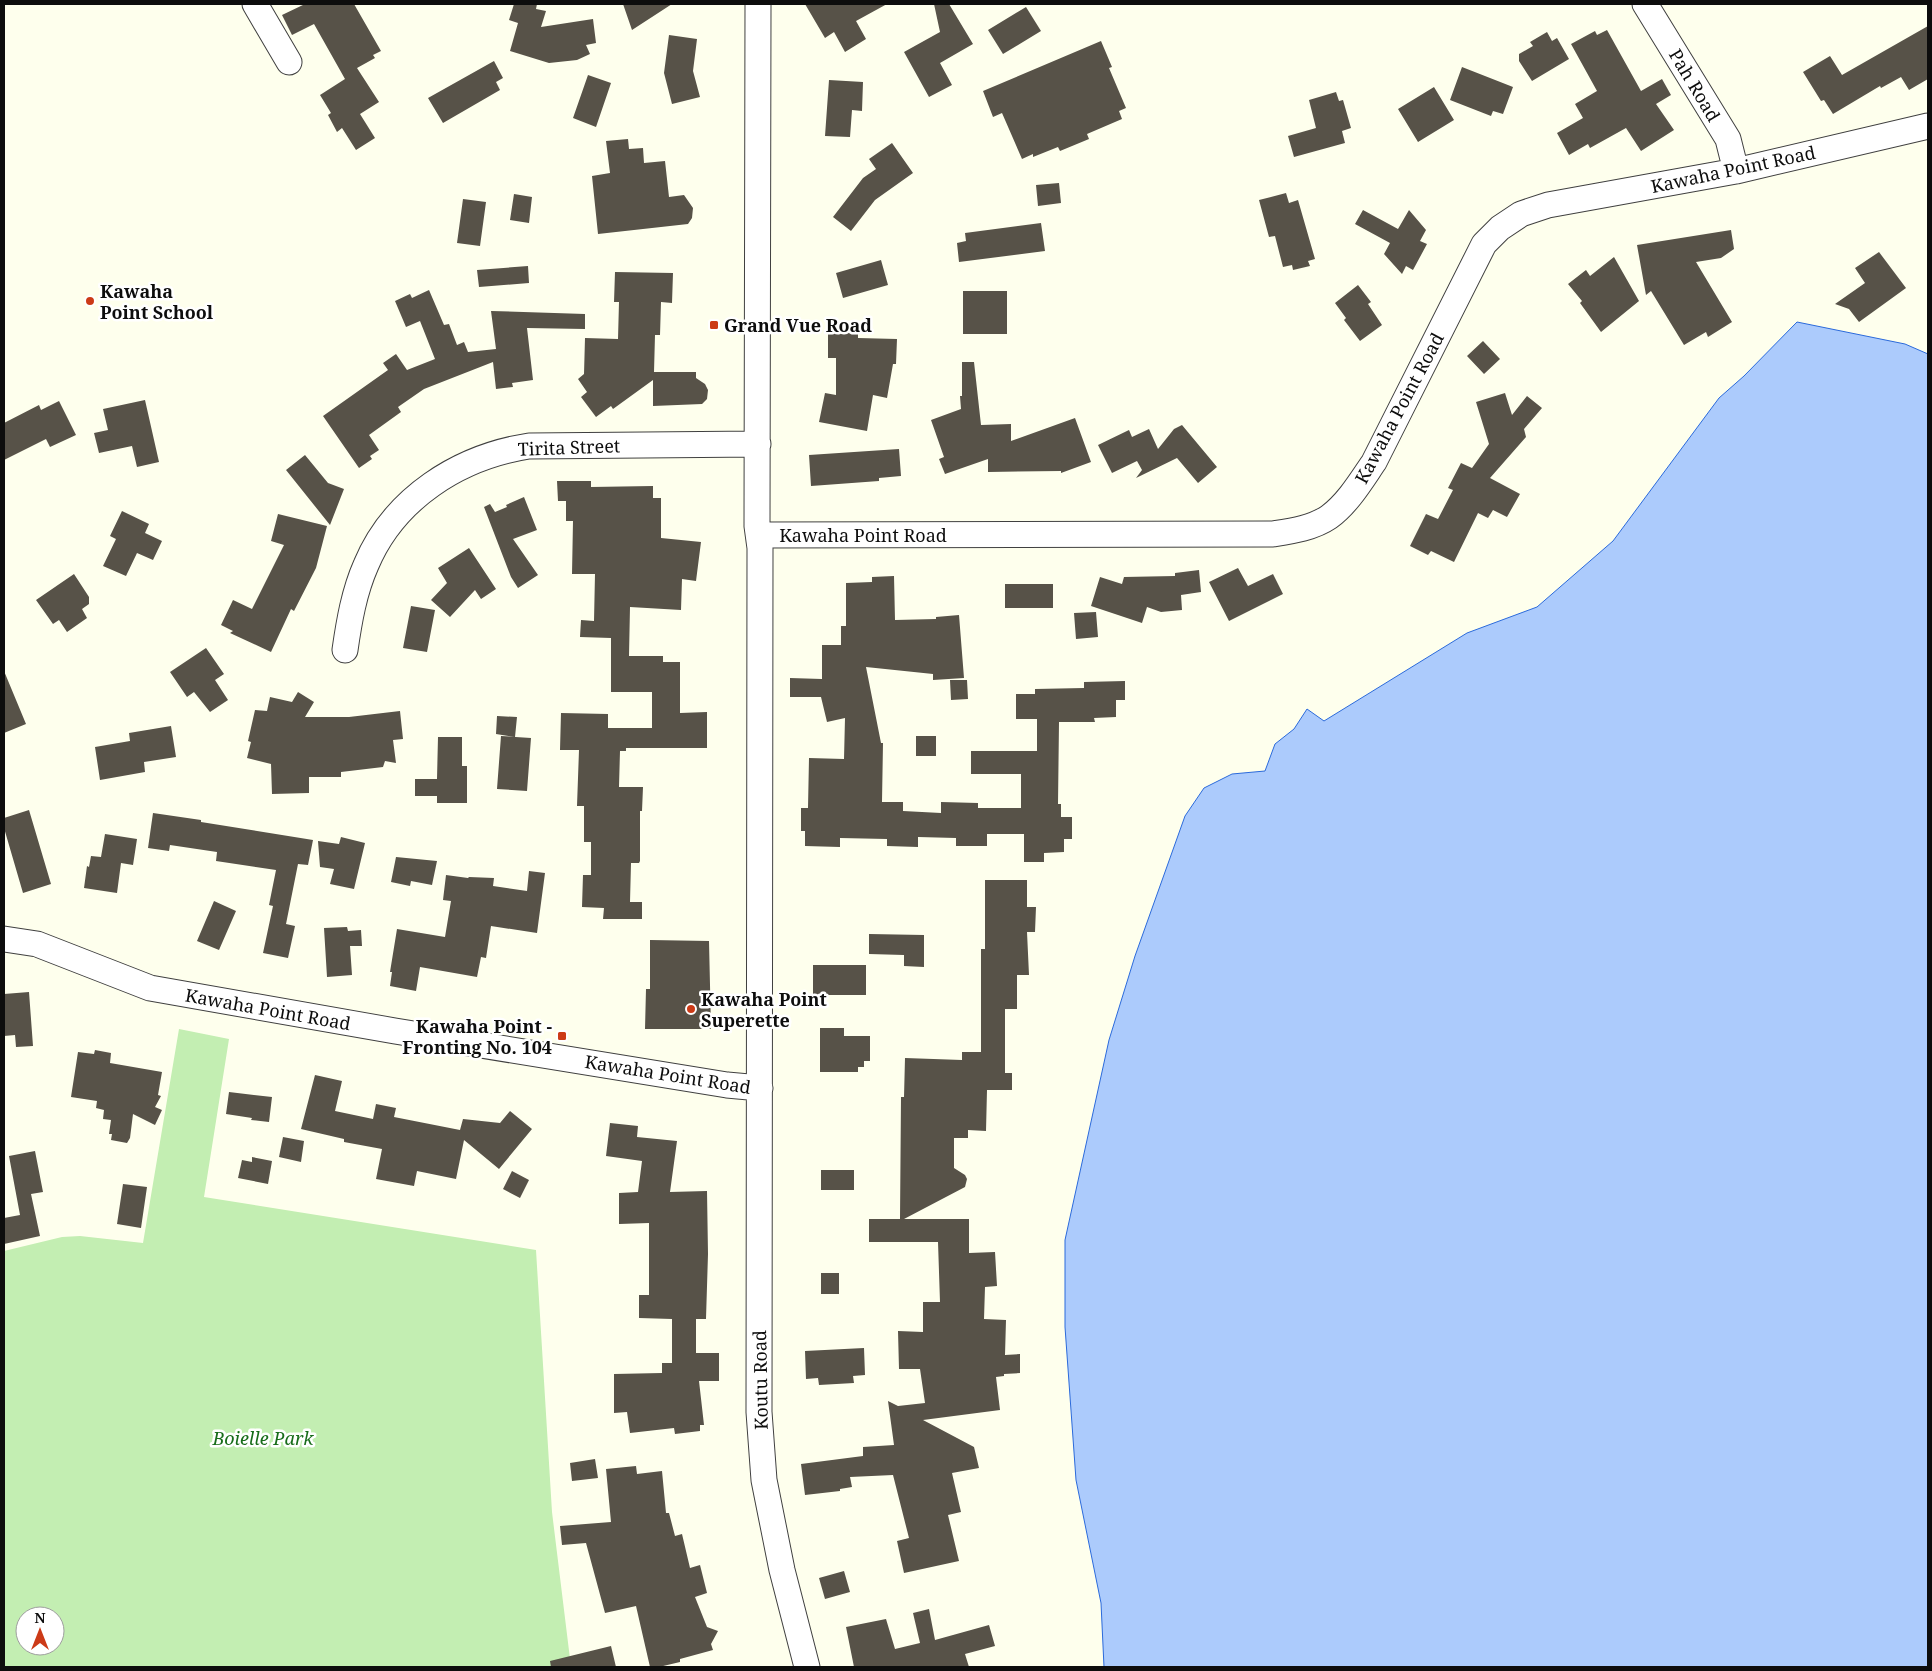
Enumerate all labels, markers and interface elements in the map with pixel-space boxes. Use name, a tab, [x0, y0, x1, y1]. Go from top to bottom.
street label: Pah Road	[1664, 44, 1726, 126]
street label: Kawaha Point Road	[1649, 140, 1817, 198]
place label: Kawaha Point School	[100, 279, 214, 324]
marker: Kawaha Point School	[84, 295, 96, 307]
place label: Grand Vue Road	[724, 313, 872, 337]
marker: Grand Vue Road	[708, 319, 720, 331]
street label: Kawaha Point Road	[1349, 328, 1449, 488]
street label: Tirita Street	[517, 433, 621, 461]
street label: Kawaha Point Road	[779, 523, 947, 547]
street label: Kawaha Point Road	[183, 983, 353, 1035]
place label: Kawaha Point Superette	[701, 987, 827, 1032]
marker: Kawaha Point Superette	[685, 1003, 697, 1015]
place label: Kawaha Point - Fronting No. 104	[402, 1014, 552, 1059]
marker: Kawaha Point - Fronting No. 104	[556, 1030, 568, 1042]
street label: Kawaha Point Road	[583, 1049, 753, 1099]
street label: Koutu Road	[747, 1330, 773, 1430]
park label: Boielle Park	[211, 1426, 314, 1450]
north arrow	[15, 1606, 65, 1656]
text: N	[34, 1608, 46, 1627]

